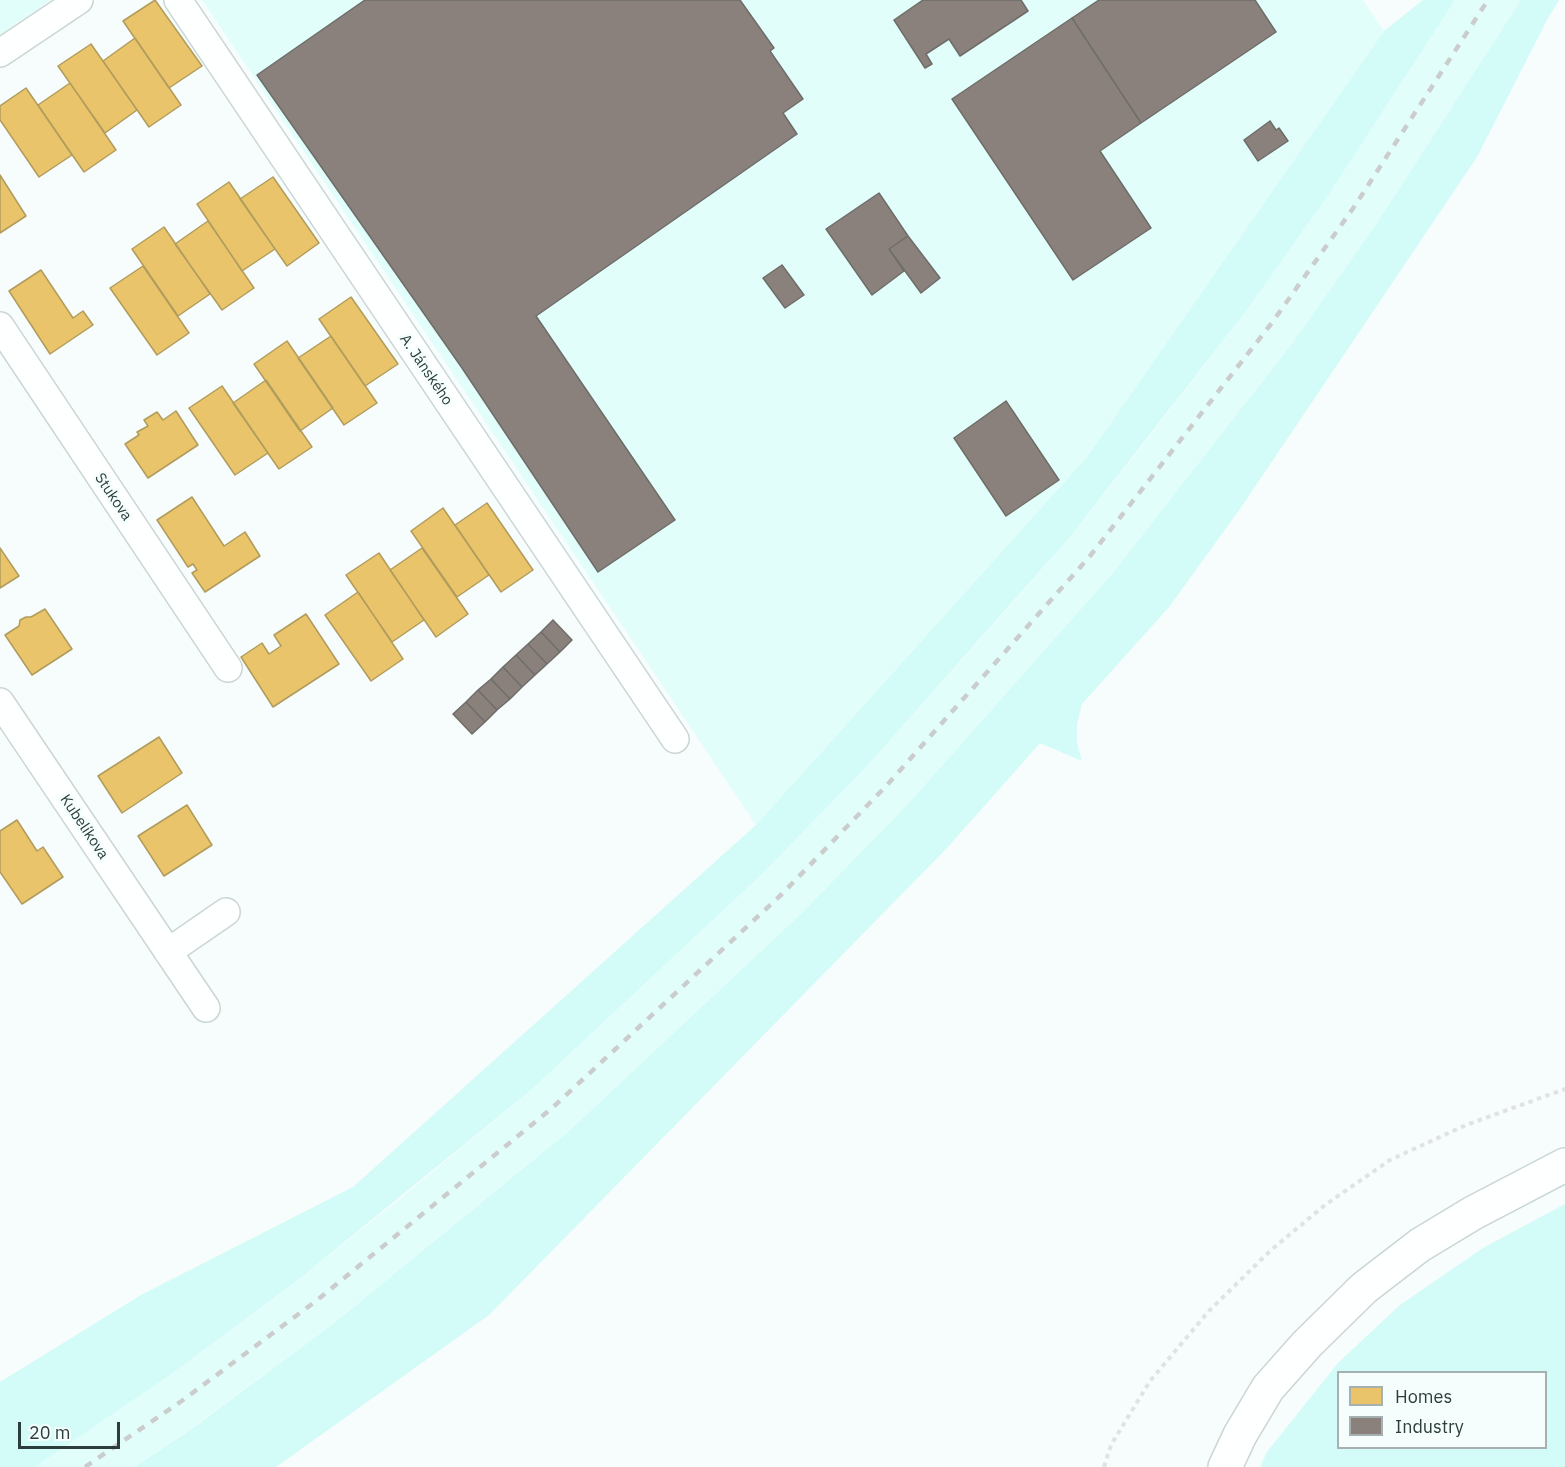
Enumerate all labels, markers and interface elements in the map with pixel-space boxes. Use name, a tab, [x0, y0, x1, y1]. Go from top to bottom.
street label: A. Jánského	[396, 331, 456, 409]
street label: Stukova	[91, 470, 135, 524]
street label: Kubelíkova	[56, 791, 112, 863]
legend	[1337, 1371, 1547, 1449]
text: Homes	[1395, 1385, 1452, 1408]
scale bar	[21, 1410, 123, 1448]
text: Industry	[1395, 1415, 1464, 1438]
text: 20 m	[29, 1421, 71, 1444]

